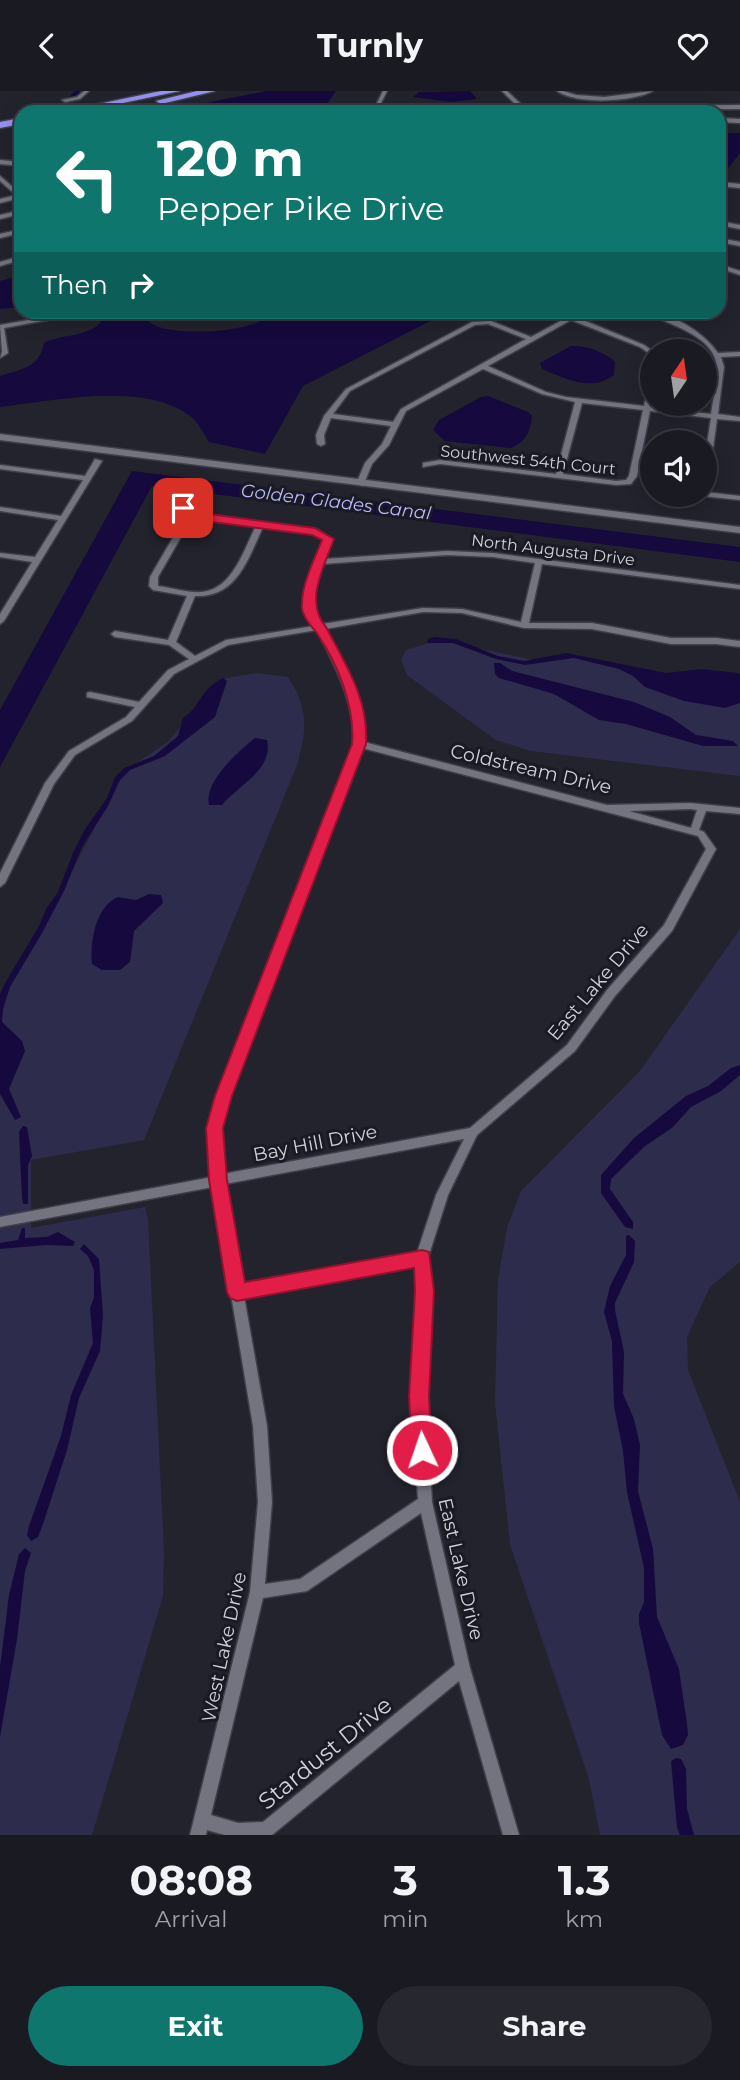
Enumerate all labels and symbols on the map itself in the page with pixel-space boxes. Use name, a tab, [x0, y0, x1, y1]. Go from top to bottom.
north arrow	[640, 339, 718, 417]
street label: Southwest 54th Court	[440, 441, 617, 479]
pin	[153, 478, 213, 538]
water label: Golden Glades Canal	[240, 479, 433, 525]
street label: North Augusta Drive	[470, 531, 636, 569]
street label: Coldstream Drive	[448, 739, 614, 799]
street label: East Lake Drive	[542, 919, 654, 1045]
street label: Bay Hill Drive	[251, 1120, 379, 1166]
position arrow	[385, 1413, 459, 1487]
street label: East Lake Drive	[433, 1496, 489, 1642]
street label: West Lake Drive	[197, 1570, 251, 1724]
street label: Stardust Drive	[253, 1691, 397, 1815]

